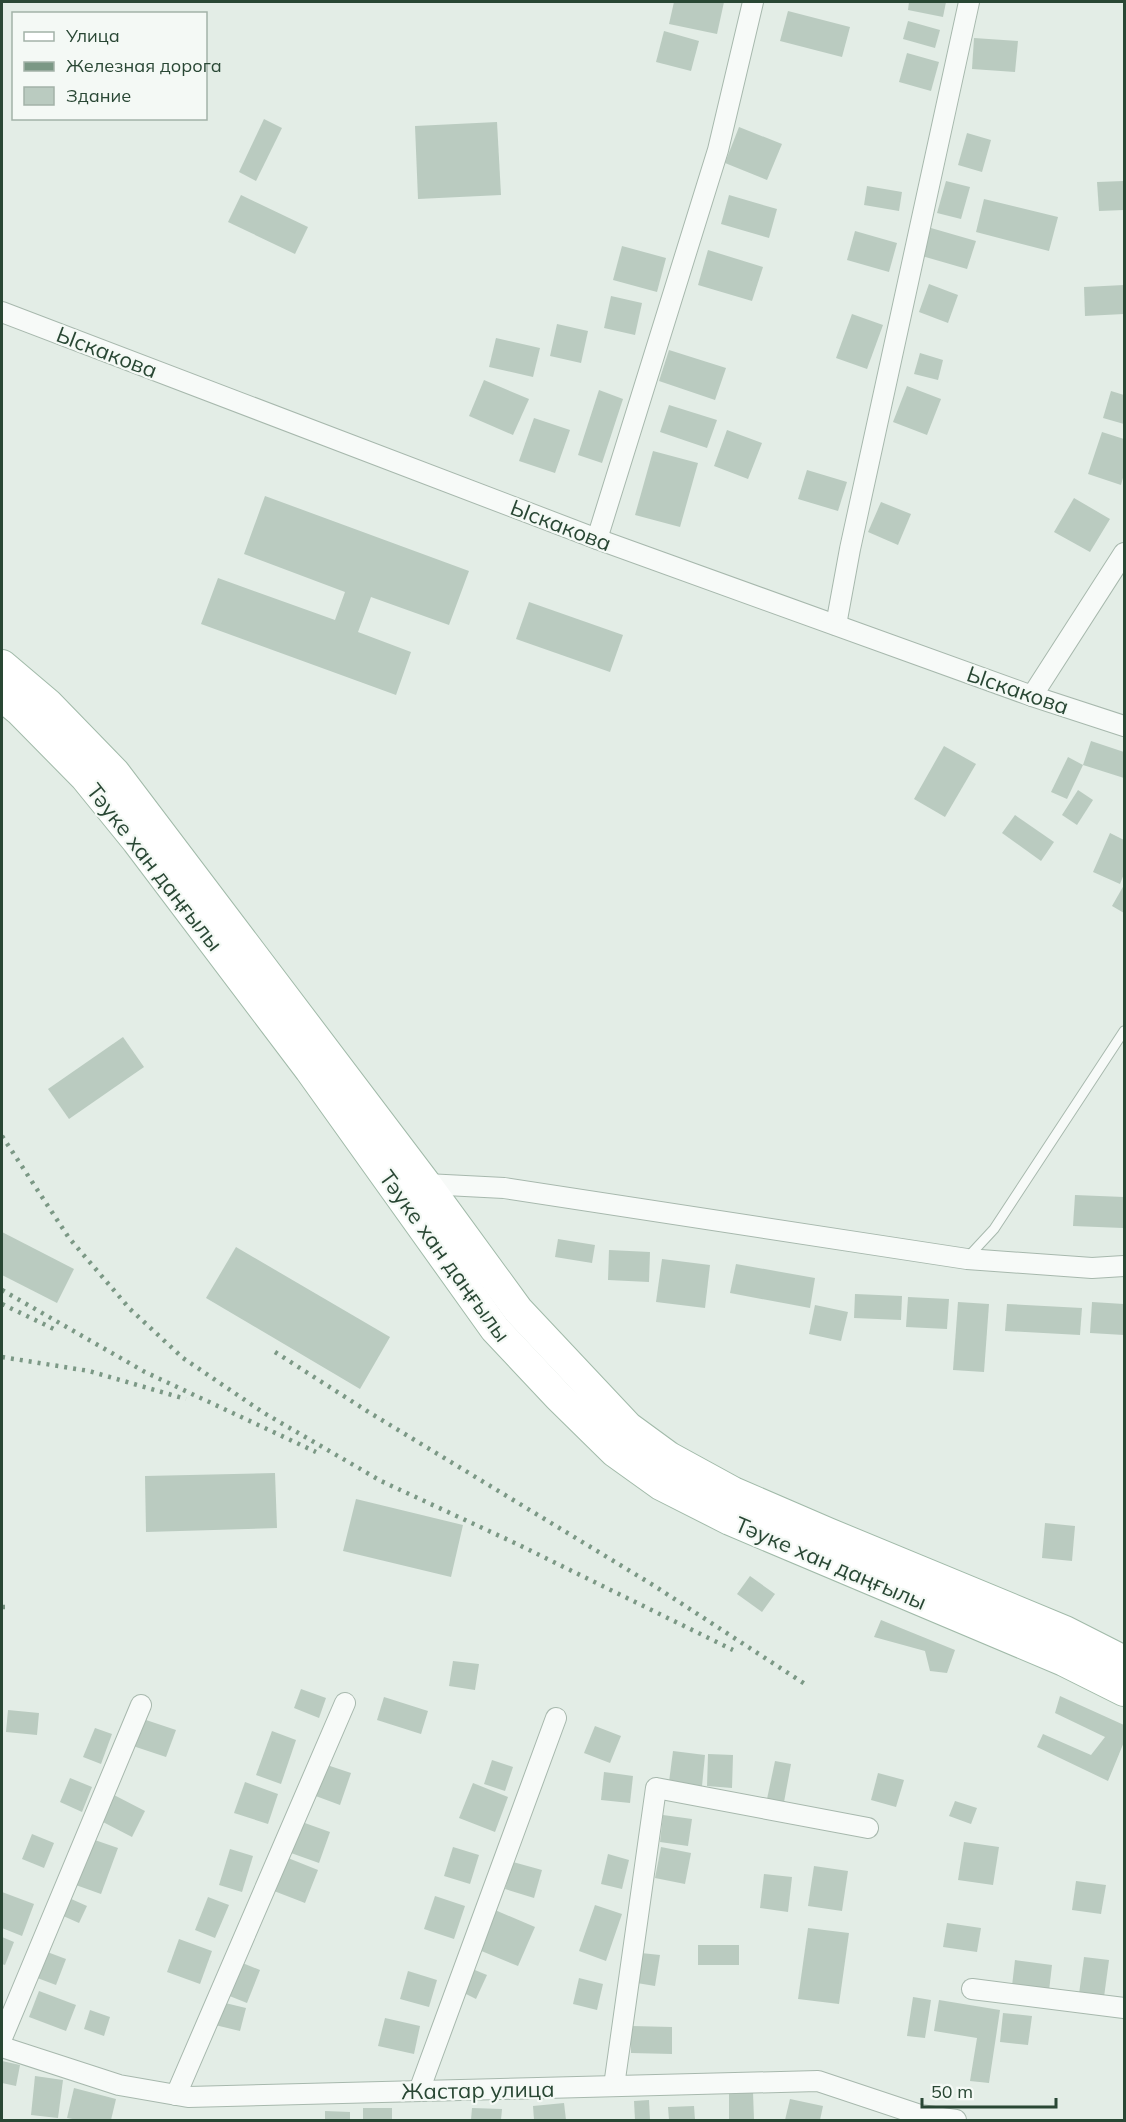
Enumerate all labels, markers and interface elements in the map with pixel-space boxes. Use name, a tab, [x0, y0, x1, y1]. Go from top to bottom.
legend	[12, 12, 207, 120]
text: Улица	[65, 24, 120, 47]
text: Железная дорога	[66, 54, 222, 77]
text: Здание	[66, 84, 131, 107]
street label: Ыскакова	[53, 320, 161, 384]
street label: Ыскакова	[507, 493, 615, 557]
street label: Ыскакова	[963, 660, 1073, 720]
street label: Тәуке хан даңғылы	[81, 777, 229, 957]
street label: Тәуке хан даңғылы	[373, 1165, 517, 1347]
street label: Тәуке хан даңғылы	[731, 1510, 931, 1616]
scale bar	[922, 2071, 1056, 2109]
street label: Жастар улица	[401, 2075, 555, 2105]
text: 50 m	[931, 2080, 973, 2103]

